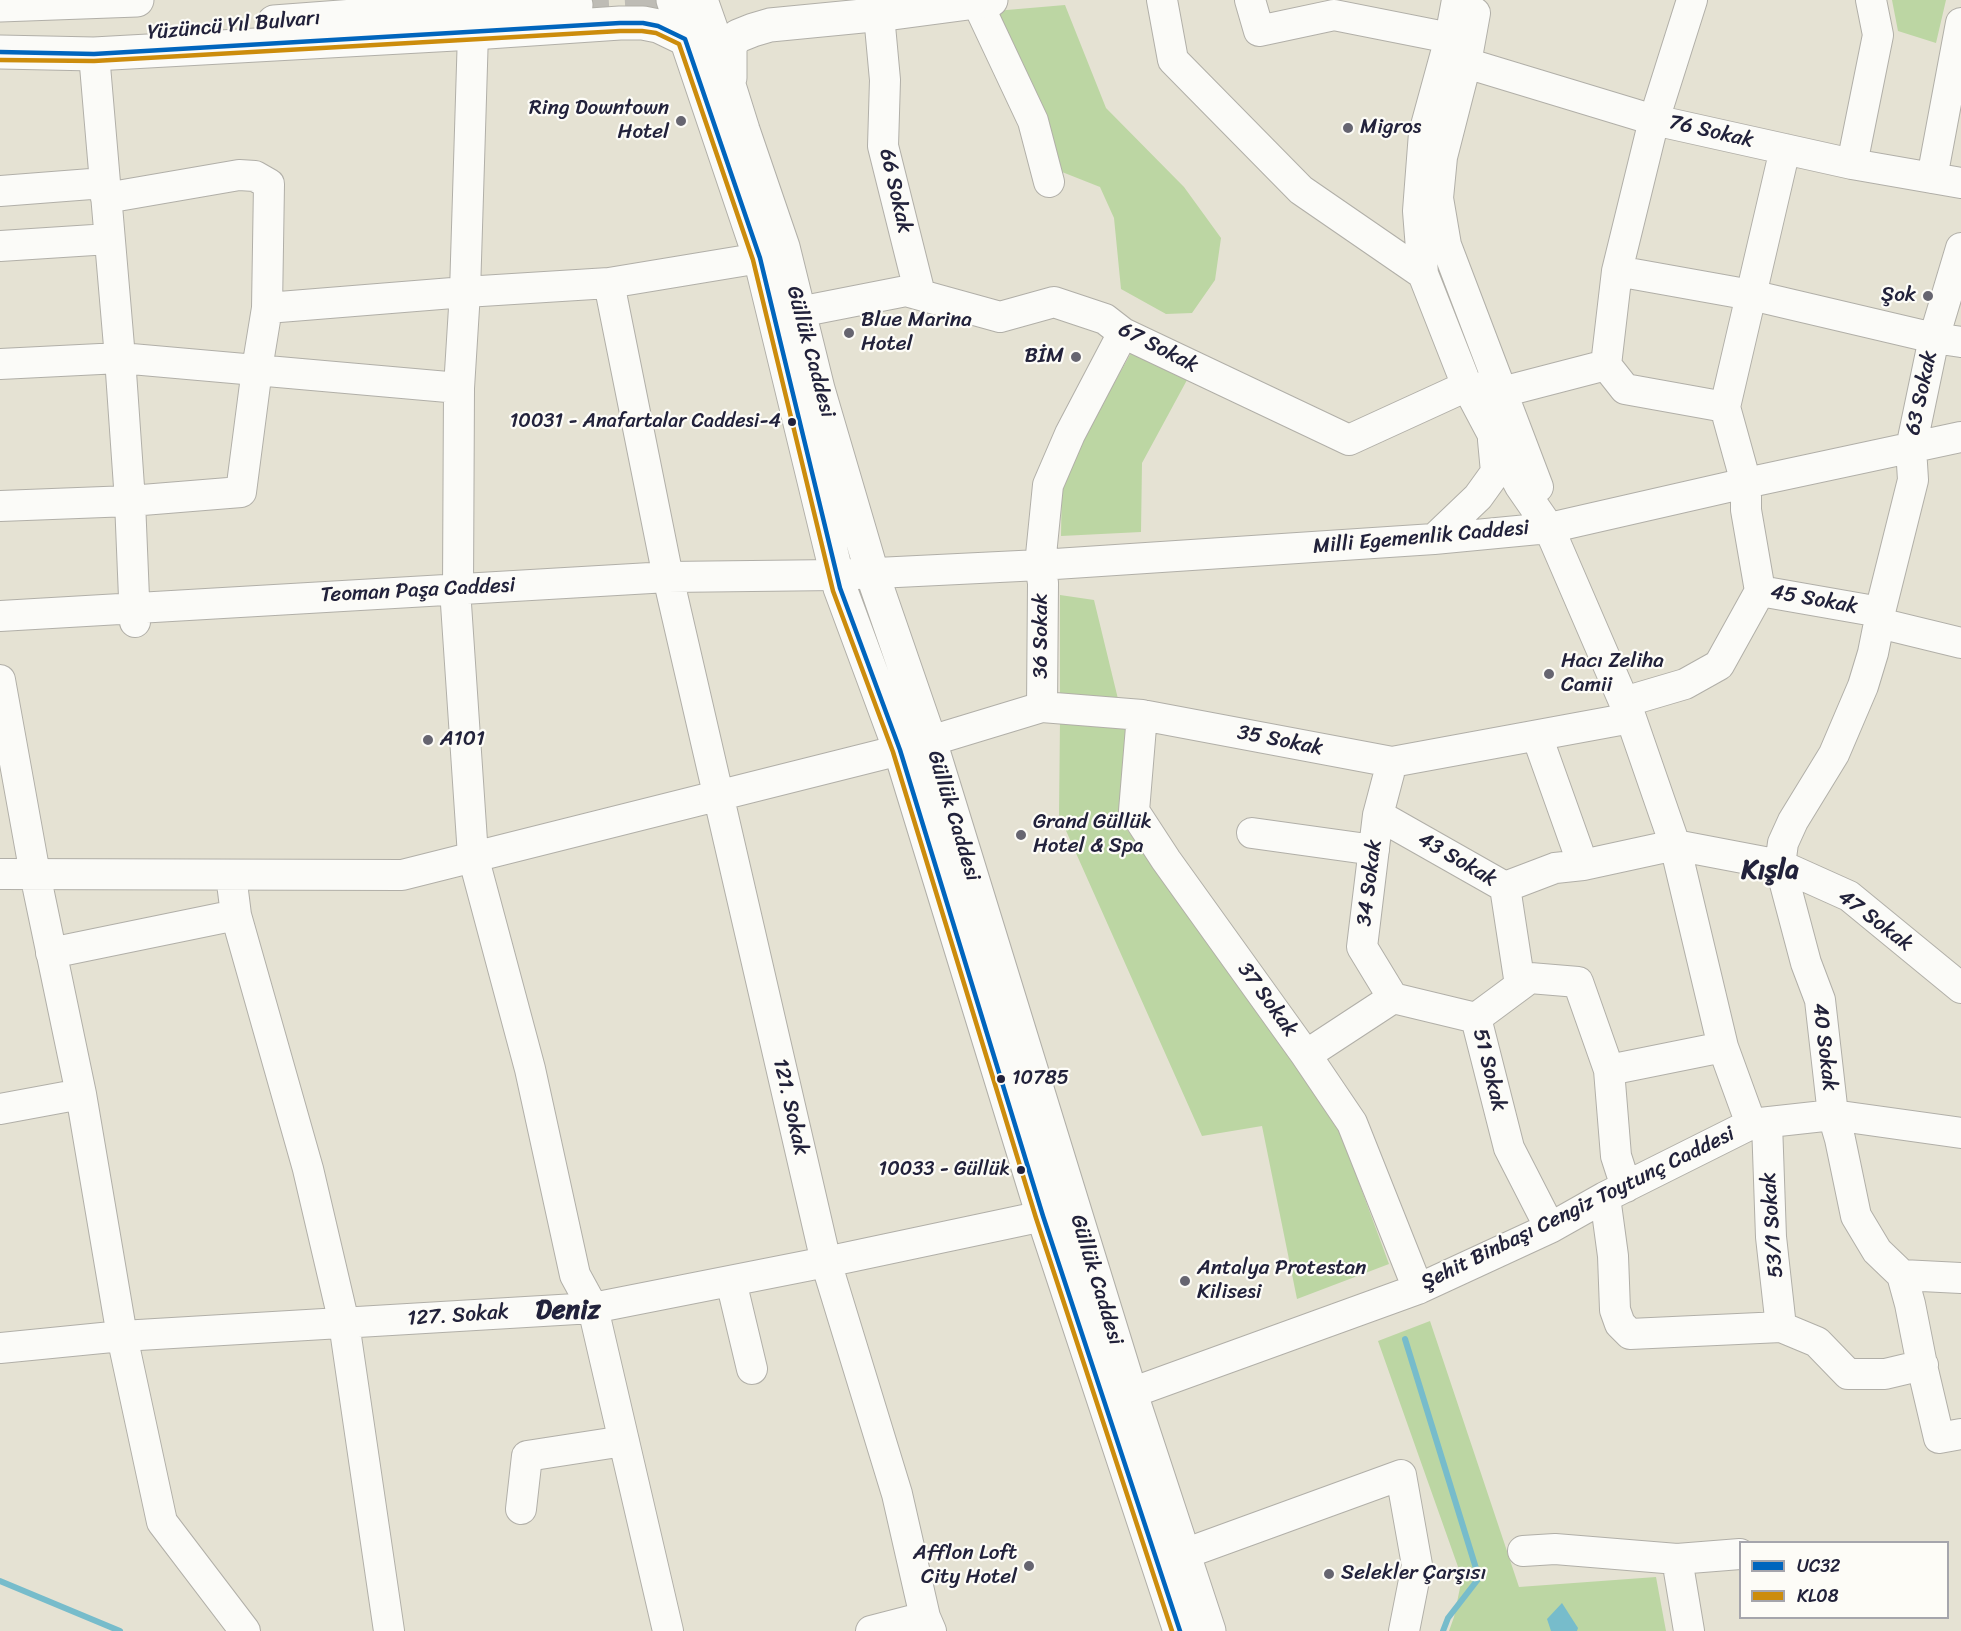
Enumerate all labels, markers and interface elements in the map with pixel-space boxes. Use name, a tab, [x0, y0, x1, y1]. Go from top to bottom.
street label: Yüzüncü Yıl Bulvarı	[147, 6, 321, 46]
place label: Ring Downtown Hotel	[529, 96, 669, 146]
street label: 76 Sokak	[1666, 110, 1756, 154]
marker: Ring Downtown Hotel	[674, 114, 688, 128]
place label: Migros	[1360, 115, 1421, 141]
marker: Migros	[1341, 121, 1355, 135]
street label: 66 Sokak	[873, 146, 917, 236]
street label: Güllük Caddesi	[780, 283, 840, 421]
place label: Şok	[1881, 283, 1916, 309]
marker: Şok	[1921, 289, 1935, 303]
place label: Blue Marina Hotel	[861, 308, 972, 358]
street label: 67 Sokak	[1114, 317, 1202, 379]
marker: Blue Marina Hotel	[842, 326, 856, 340]
place label: BİM	[1024, 344, 1064, 370]
street label: 63 Sokak	[1901, 349, 1943, 437]
marker: BİM	[1069, 350, 1083, 364]
place label: 10031 - Anafartalar Caddesi-4	[510, 410, 781, 434]
marker: 10031 - Anafartalar Caddesi-4	[786, 416, 798, 428]
street label: Milli Egemenlik Caddesi	[1312, 516, 1530, 560]
street label: Teoman Paşa Caddesi	[320, 573, 516, 609]
street label: 45 Sokak	[1768, 580, 1860, 620]
street label: 36 Sokak	[1029, 593, 1055, 679]
place label: Hacı Zeliha Camii	[1561, 649, 1664, 699]
marker: Hacı Zeliha Camii	[1542, 667, 1556, 681]
street label: 35 Sokak	[1235, 720, 1325, 762]
place label: A101	[440, 727, 485, 753]
marker: A101	[421, 733, 435, 747]
street label: Güllük Caddesi	[921, 748, 985, 884]
place label: Grand Güllük Hotel & Spa	[1033, 810, 1152, 860]
street label: 43 Sokak	[1413, 827, 1501, 893]
marker: Grand Güllük Hotel & Spa	[1014, 828, 1028, 842]
street label: 34 Sokak	[1352, 838, 1388, 928]
district label: Kışla	[1741, 855, 1799, 887]
street label: 47 Sokak	[1833, 885, 1917, 957]
street label: 37 Sokak	[1232, 958, 1302, 1042]
street label: 40 Sokak	[1806, 1002, 1842, 1092]
street label: 51 Sokak	[1467, 1026, 1511, 1114]
street label: 121. Sokak	[767, 1056, 813, 1158]
place label: 10785	[1012, 1067, 1069, 1091]
marker: 10785	[995, 1073, 1007, 1085]
street label: Şehit Binbaşı Cengiz Toytunç Caddesi	[1417, 1122, 1739, 1296]
place label: 10033 - Güllük	[879, 1158, 1010, 1182]
marker: 10033 - Güllük	[1015, 1164, 1027, 1176]
street label: 53/1 Sokak	[1757, 1171, 1789, 1279]
street label: Güllük Caddesi	[1064, 1212, 1128, 1348]
place label: Antalya Protestan Kilisesi	[1197, 1256, 1366, 1306]
marker: Antalya Protestan Kilisesi	[1178, 1274, 1192, 1288]
district label: Deniz	[536, 1295, 600, 1327]
street label: 127. Sokak	[406, 1300, 510, 1332]
place label: Afflon Loft City Hotel	[913, 1541, 1017, 1591]
legend	[1739, 1541, 1949, 1619]
text: UC32	[1797, 1550, 1840, 1582]
marker: Afflon Loft City Hotel	[1022, 1559, 1036, 1573]
place label: Selekler Çarşısı	[1341, 1561, 1486, 1587]
marker: Selekler Çarşısı	[1322, 1567, 1336, 1581]
text: KL08	[1797, 1580, 1839, 1612]

